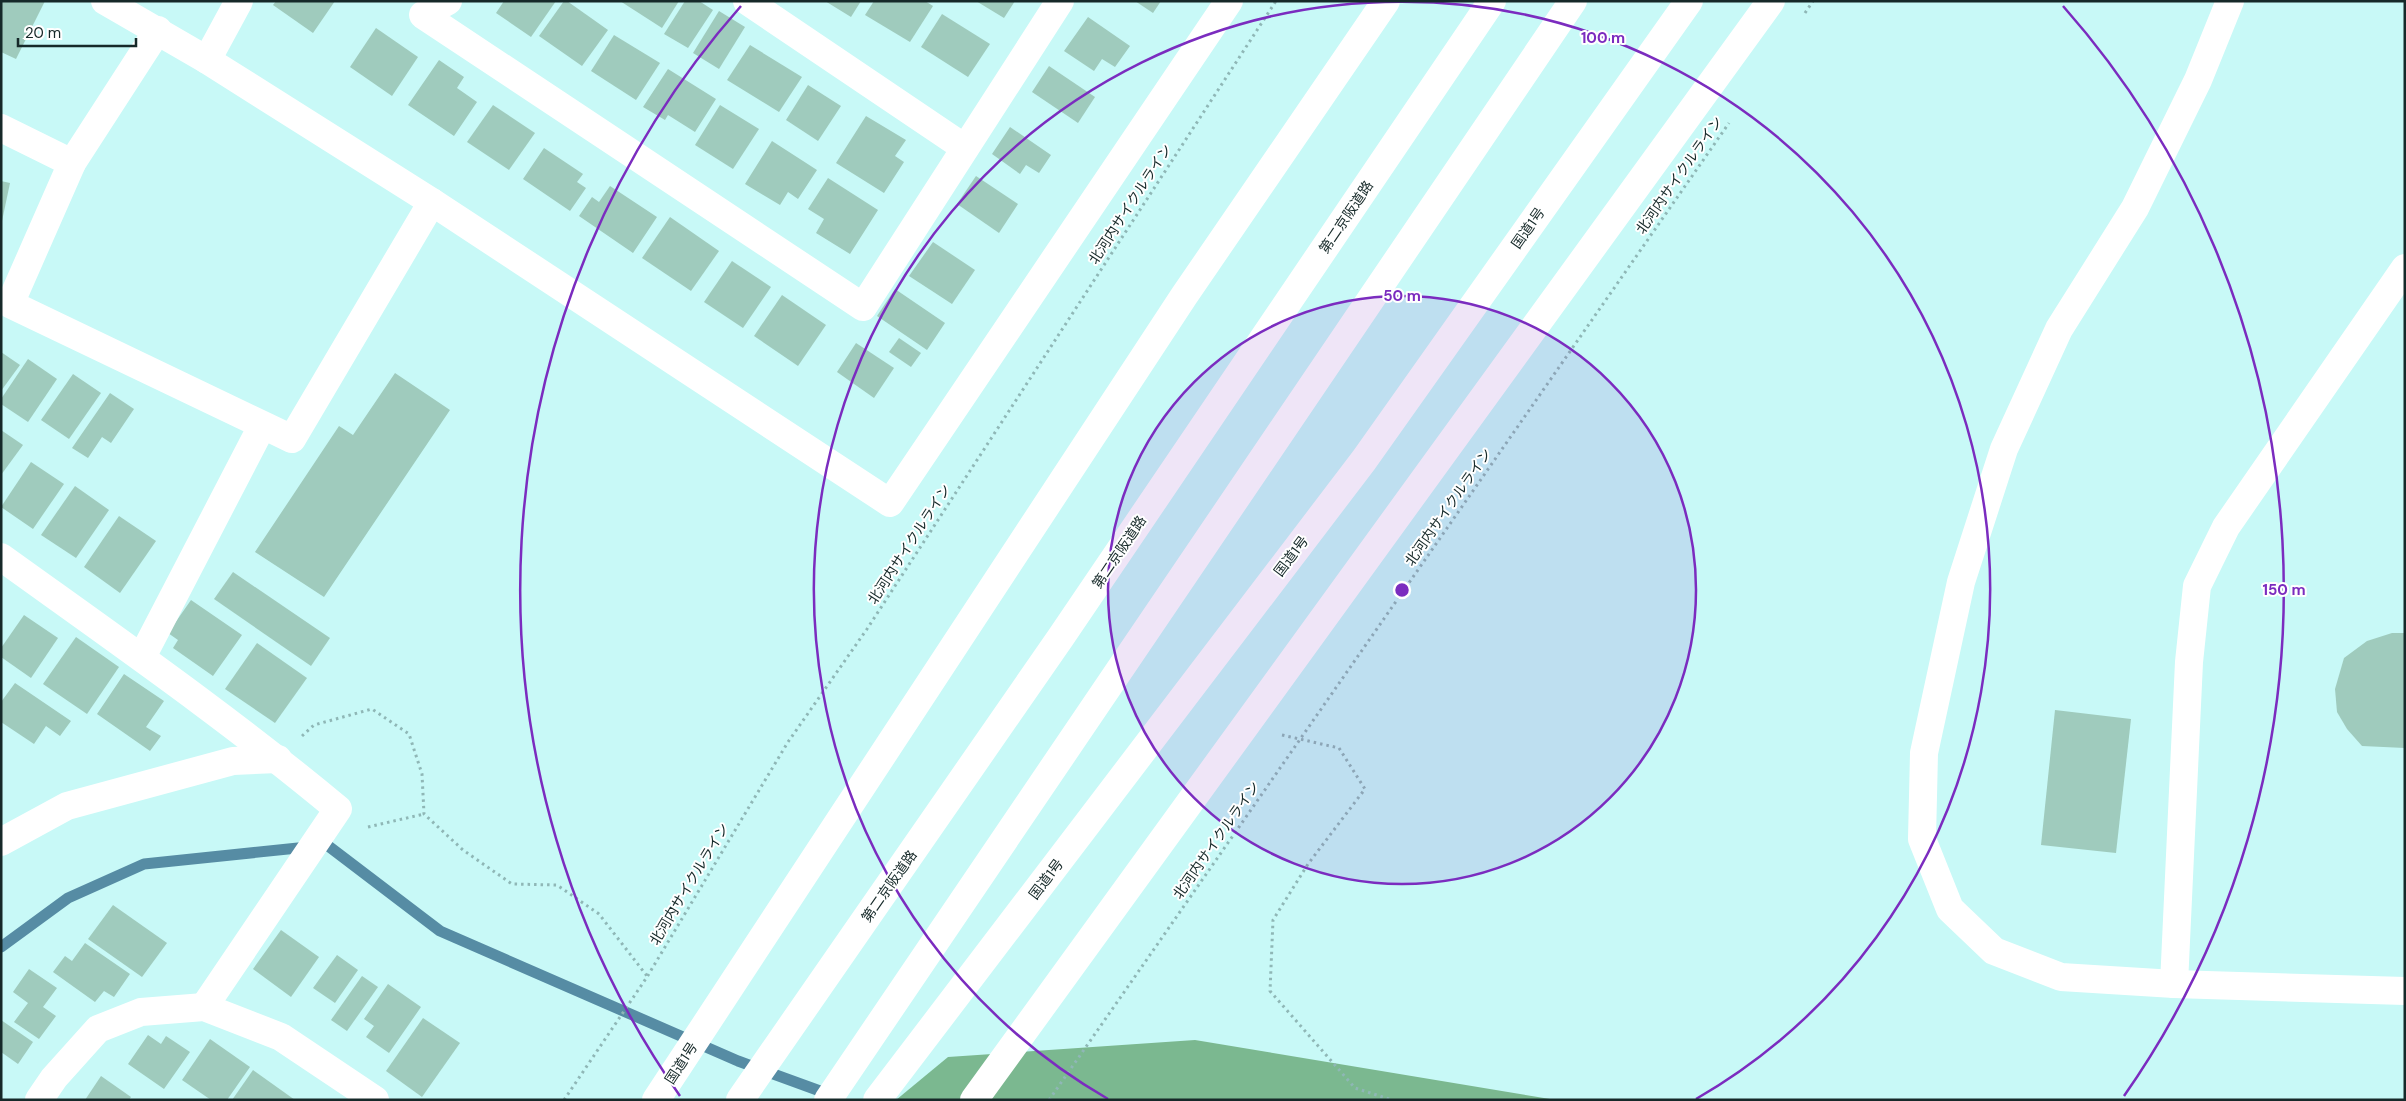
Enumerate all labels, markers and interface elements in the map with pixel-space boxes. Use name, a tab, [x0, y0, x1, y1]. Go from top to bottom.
scale bar	[18, 15, 135, 47]
text: 20 m	[25, 23, 61, 43]
text: 100 m	[1581, 28, 1625, 48]
street label: 北河内サイクルライン	[1632, 113, 1726, 237]
street label: 北河内サイクルライン	[1085, 141, 1175, 267]
street label: 第二京阪道路	[1315, 177, 1377, 257]
street label: 国道1号	[1507, 204, 1549, 252]
text: 50 m	[1383, 286, 1421, 306]
street label: 北河内サイクルライン	[1401, 445, 1495, 569]
street label: 北河内サイクルライン	[864, 481, 954, 607]
street label: 第二京阪道路	[1088, 512, 1150, 592]
street label: 国道1号	[1270, 532, 1312, 580]
text: 150 m	[2263, 580, 2306, 600]
centre of rings	[1393, 581, 1411, 599]
street label: 北河内サイクルライン	[1169, 778, 1263, 902]
street label: 北河内サイクルライン	[645, 820, 733, 948]
street label: 第二京阪道路	[858, 846, 920, 926]
street label: 国道1号	[1025, 855, 1067, 903]
street label: 国道1号	[661, 1039, 701, 1087]

